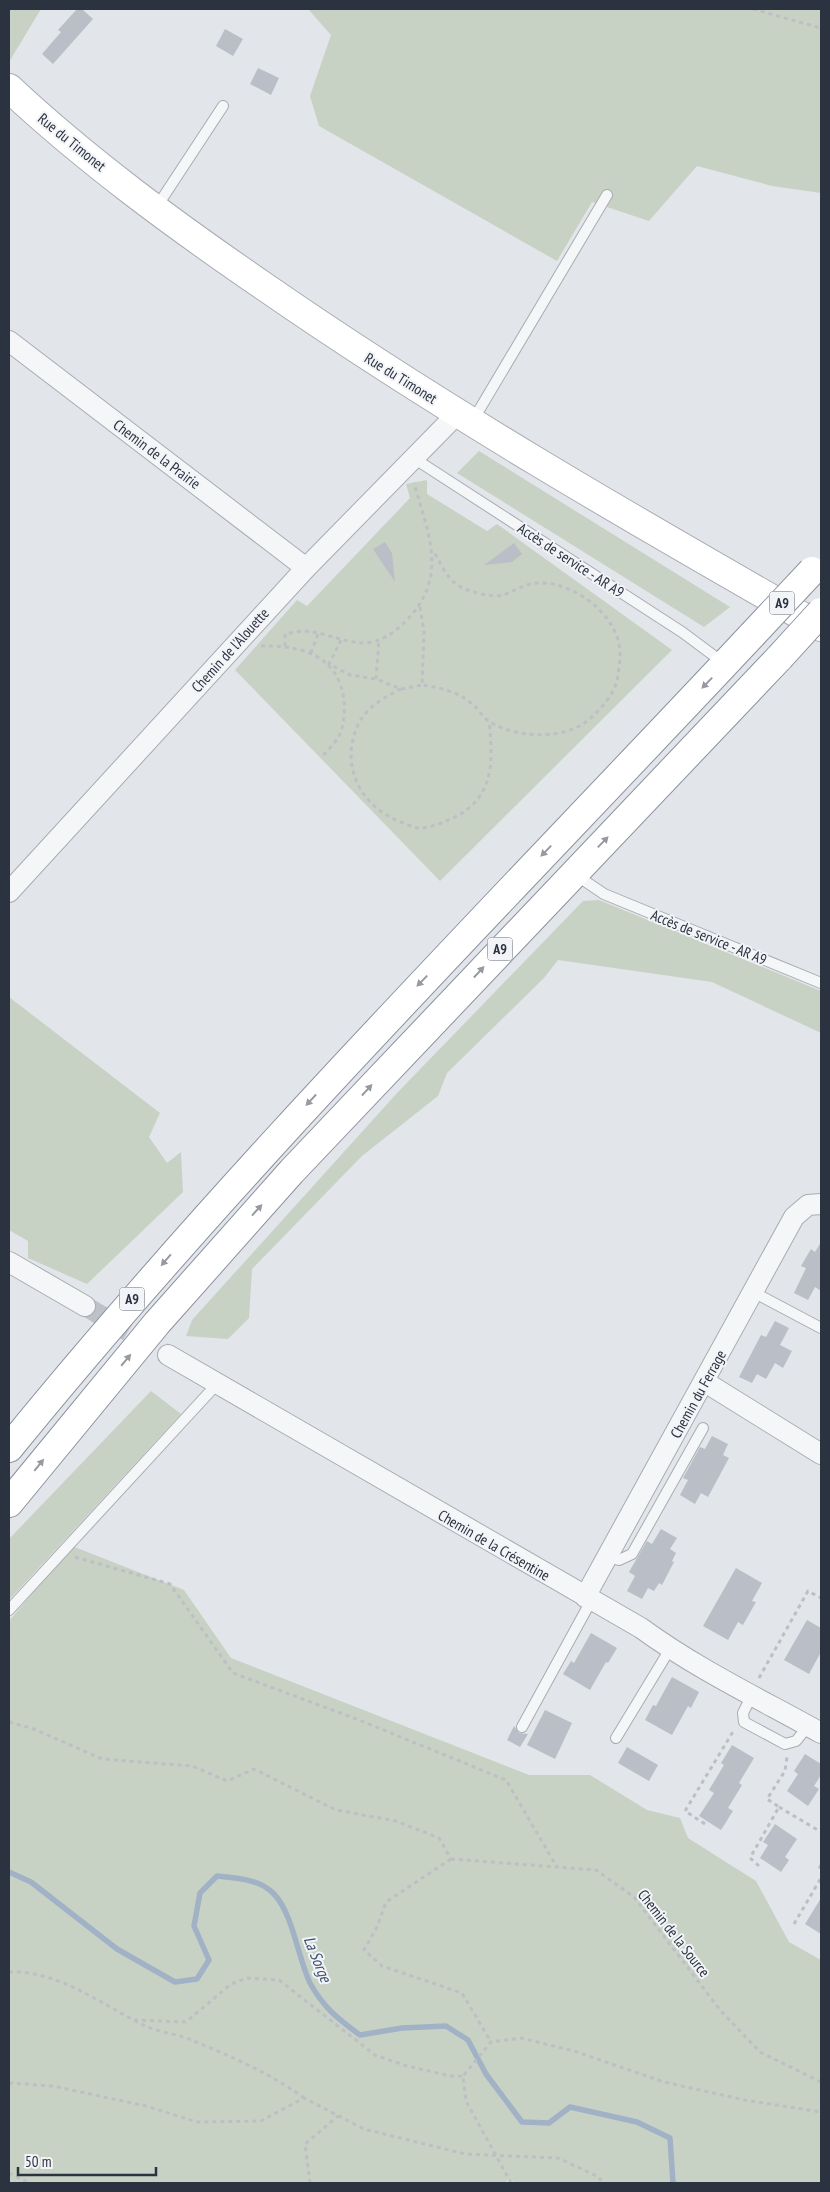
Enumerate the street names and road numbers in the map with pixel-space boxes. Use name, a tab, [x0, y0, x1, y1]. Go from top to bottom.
street label: Rue du Timonet	[34, 109, 110, 175]
street label: Rue du Timonet	[361, 348, 441, 408]
street label: Chemin de la Prairie	[110, 415, 204, 493]
street label: Accès de service - AR A9	[514, 518, 628, 602]
road number: A9	[770, 592, 794, 614]
street label: Chemin de l'Alouette	[187, 604, 273, 696]
street label: Accès de service - AR A9	[648, 905, 770, 969]
road number: A9	[488, 938, 512, 961]
road number: A9	[120, 1288, 144, 1310]
street label: Chemin du Ferrage	[666, 1347, 730, 1441]
street label: Chemin de la Crésentine	[435, 1505, 553, 1585]
street label: Chemin de la Source	[634, 1885, 714, 1981]

